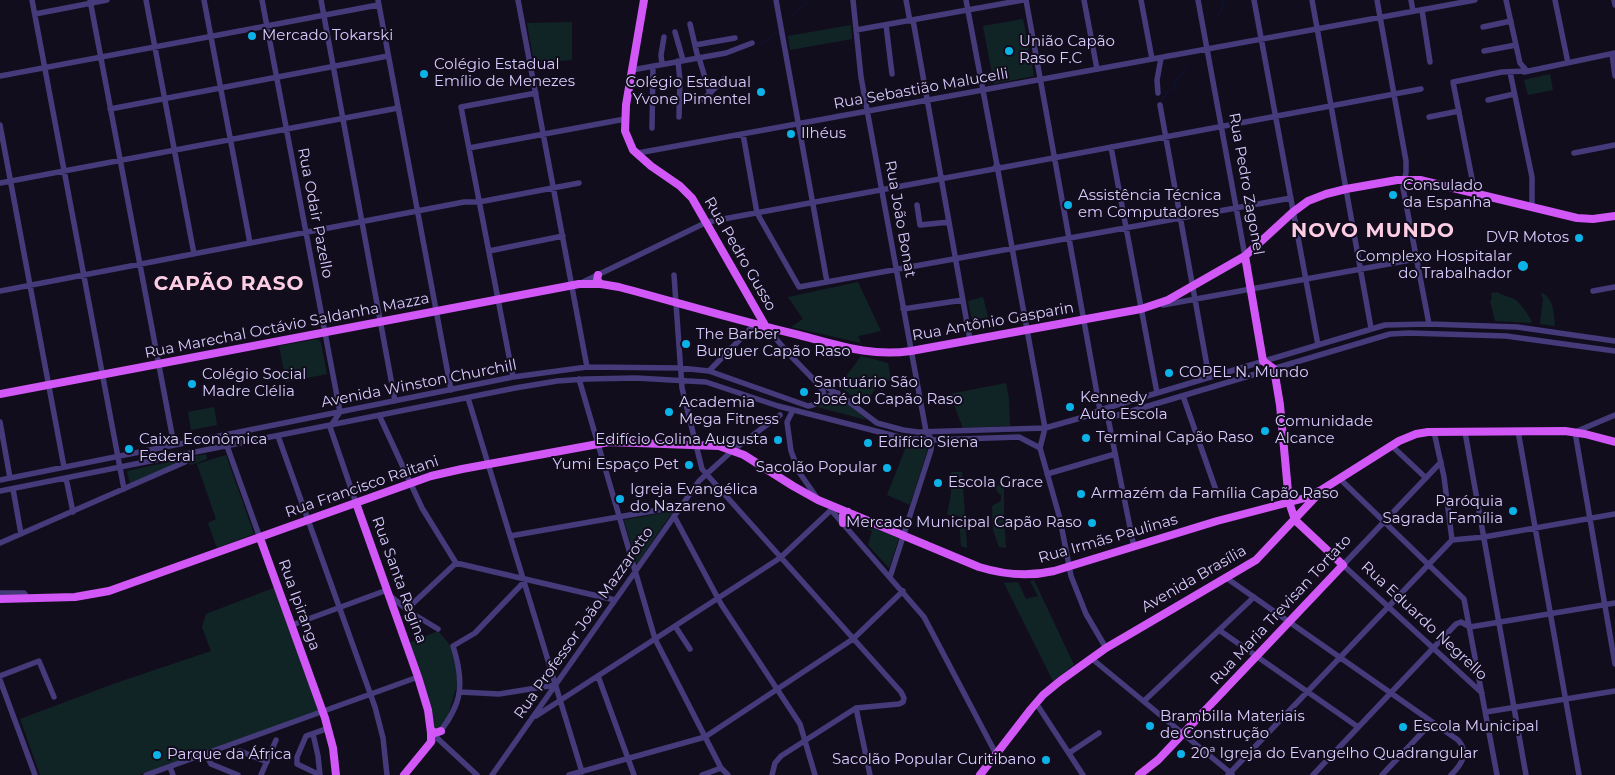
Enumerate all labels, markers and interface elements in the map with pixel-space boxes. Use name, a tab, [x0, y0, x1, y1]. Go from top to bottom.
place label: Mercado Tokarski	[262, 27, 393, 45]
marker: Mercado Tokarski	[246, 30, 258, 42]
place label: União Capão Raso F.C	[1019, 33, 1115, 68]
marker: União Capão Raso F.C	[1003, 45, 1015, 57]
place label: Colégio Estadual Emílio de Menezes	[434, 56, 575, 91]
street label: Rua Sebastião Malucelli	[832, 65, 1010, 113]
marker: Colégio Estadual Emílio de Menezes	[418, 68, 430, 80]
place label: Colégio Estadual Yvone Pimentel	[626, 74, 751, 109]
marker: Colégio Estadual Yvone Pimentel	[755, 86, 767, 98]
street label: Rua Pedro Zagonel	[1225, 111, 1267, 257]
place label: Ilhéus	[801, 125, 846, 143]
marker: Ilhéus	[785, 128, 797, 140]
street label: Rua Odair Pazello	[294, 146, 336, 280]
street label: Rua João Bonat	[881, 159, 919, 279]
place label: Consulado da Espanha	[1403, 177, 1491, 212]
place label: Assistência Técnica em Computadores	[1078, 187, 1222, 222]
marker: Consulado da Espanha	[1387, 189, 1399, 201]
street label: Rua Pedro Gusso	[700, 194, 780, 314]
marker: Assistência Técnica em Computadores	[1062, 199, 1074, 211]
district label: NOVO MUNDO	[1290, 219, 1456, 243]
place label: DVR Motos	[1486, 229, 1569, 247]
marker: DVR Motos	[1573, 232, 1585, 244]
place label: Complexo Hospitalar do Trabalhador	[1356, 248, 1512, 283]
marker: Complexo Hospitalar do Trabalhador	[1516, 259, 1530, 273]
district label: CAPÃO RASO	[152, 272, 306, 296]
street label: Rua Marechal Octávio Saldanha Mazza	[143, 290, 431, 362]
street label: Rua Antônio Gasparin	[911, 299, 1075, 345]
place label: The Barber Burguer Capão Raso	[696, 326, 851, 361]
marker: The Barber Burguer Capão Raso	[680, 338, 692, 350]
street label: Avenida Winston Churchill	[320, 356, 518, 412]
place label: COPEL N. Mundo	[1179, 364, 1309, 382]
place label: Colégio Social Madre Clélia	[202, 366, 306, 401]
marker: COPEL N. Mundo	[1163, 367, 1175, 379]
place label: Santuário São José do Capão Raso	[814, 374, 963, 409]
marker: Colégio Social Madre Clélia	[186, 378, 198, 390]
marker: Santuário São José do Capão Raso	[798, 386, 810, 398]
place label: Kennedy Auto Escola	[1080, 389, 1168, 424]
place label: Academia Mega Fitness	[679, 394, 779, 429]
marker: Kennedy Auto Escola	[1064, 401, 1076, 413]
marker: Academia Mega Fitness	[663, 406, 675, 418]
place label: Comunidade Alcance	[1275, 413, 1373, 448]
marker: Comunidade Alcance	[1259, 425, 1271, 437]
place label: Terminal Capão Raso	[1096, 429, 1254, 447]
place label: Caixa Econômica Federal	[139, 431, 267, 466]
place label: Edifício Colina Augusta	[595, 431, 768, 449]
marker: Terminal Capão Raso	[1080, 432, 1092, 444]
marker: Edifício Colina Augusta	[772, 434, 784, 446]
place label: Edifício Siena	[878, 434, 978, 452]
marker: Edifício Siena	[862, 437, 874, 449]
marker: Caixa Econômica Federal	[123, 443, 135, 455]
street label: Rua Francisco Raitani	[283, 452, 441, 522]
place label: Yumi Espaço Pet	[552, 456, 679, 474]
marker: Yumi Espaço Pet	[683, 459, 695, 471]
place label: Sacolão Popular	[756, 459, 877, 477]
marker: Sacolão Popular	[881, 462, 893, 474]
place label: Escola Grace	[948, 474, 1043, 492]
marker: Escola Grace	[932, 477, 944, 489]
place label: Igreja Evangélica do Nazareno	[630, 481, 758, 516]
place label: Armazém da Família Capão Raso	[1091, 485, 1339, 503]
marker: Armazém da Família Capão Raso	[1075, 488, 1087, 500]
marker: Igreja Evangélica do Nazareno	[614, 493, 626, 505]
place label: Paróquia Sagrada Família	[1383, 493, 1503, 528]
marker: Paróquia Sagrada Família	[1507, 505, 1519, 517]
street label: Rua Irmãs Paulinas	[1036, 511, 1180, 567]
street label: Rua Santa Regina	[368, 514, 430, 646]
place label: Mercado Municipal Capão Raso	[846, 514, 1082, 532]
marker: Mercado Municipal Capão Raso	[1086, 517, 1098, 529]
street label: Rua Professor João Mazzarotto	[511, 524, 657, 722]
street label: Rua Maria Trevisan Tortato	[1207, 531, 1355, 689]
street label: Avenida Brasília	[1138, 542, 1250, 616]
street label: Rua Ipiranga	[274, 557, 324, 653]
street label: Rua Eduardo Negrello	[1357, 558, 1491, 684]
place label: Brambilla Materiais de Construção	[1160, 708, 1305, 743]
place label: Escola Municipal	[1413, 718, 1539, 736]
marker: Brambilla Materiais de Construção	[1144, 720, 1156, 732]
marker: Escola Municipal	[1397, 721, 1409, 733]
place label: 20ª Igreja do Evangelho Quadrangular	[1191, 745, 1478, 763]
place label: Parque da África	[167, 746, 291, 764]
marker: 20ª Igreja do Evangelho Quadrangular	[1175, 748, 1187, 760]
marker: Parque da África	[151, 749, 163, 761]
place label: Sacolão Popular Curitibano	[832, 751, 1036, 769]
marker: Sacolão Popular Curitibano	[1040, 754, 1052, 766]

